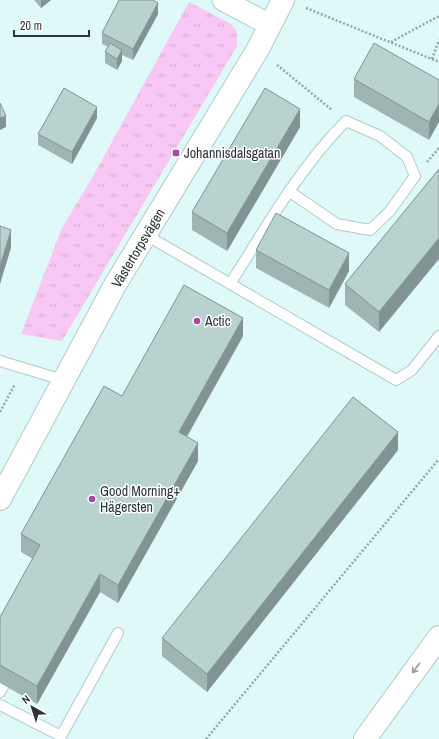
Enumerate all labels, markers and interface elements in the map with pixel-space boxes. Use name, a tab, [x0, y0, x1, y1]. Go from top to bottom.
scale bar	[14, 12, 89, 38]
text: 20 m	[20, 18, 42, 34]
place label: Johannisdalsgatan	[184, 144, 280, 162]
marker: Johannisdalsgatan	[171, 148, 181, 158]
street label: Västertorpsvägen	[107, 205, 169, 291]
place label: Actic	[204, 312, 231, 330]
marker: Actic	[192, 316, 202, 326]
place label: Good Morning+ Hägersten	[100, 482, 180, 516]
marker: Good Morning+ Hägersten	[87, 494, 97, 504]
one-way arrow	[412, 662, 420, 673]
north arrow	[12, 687, 52, 727]
text: N	[19, 692, 33, 707]

